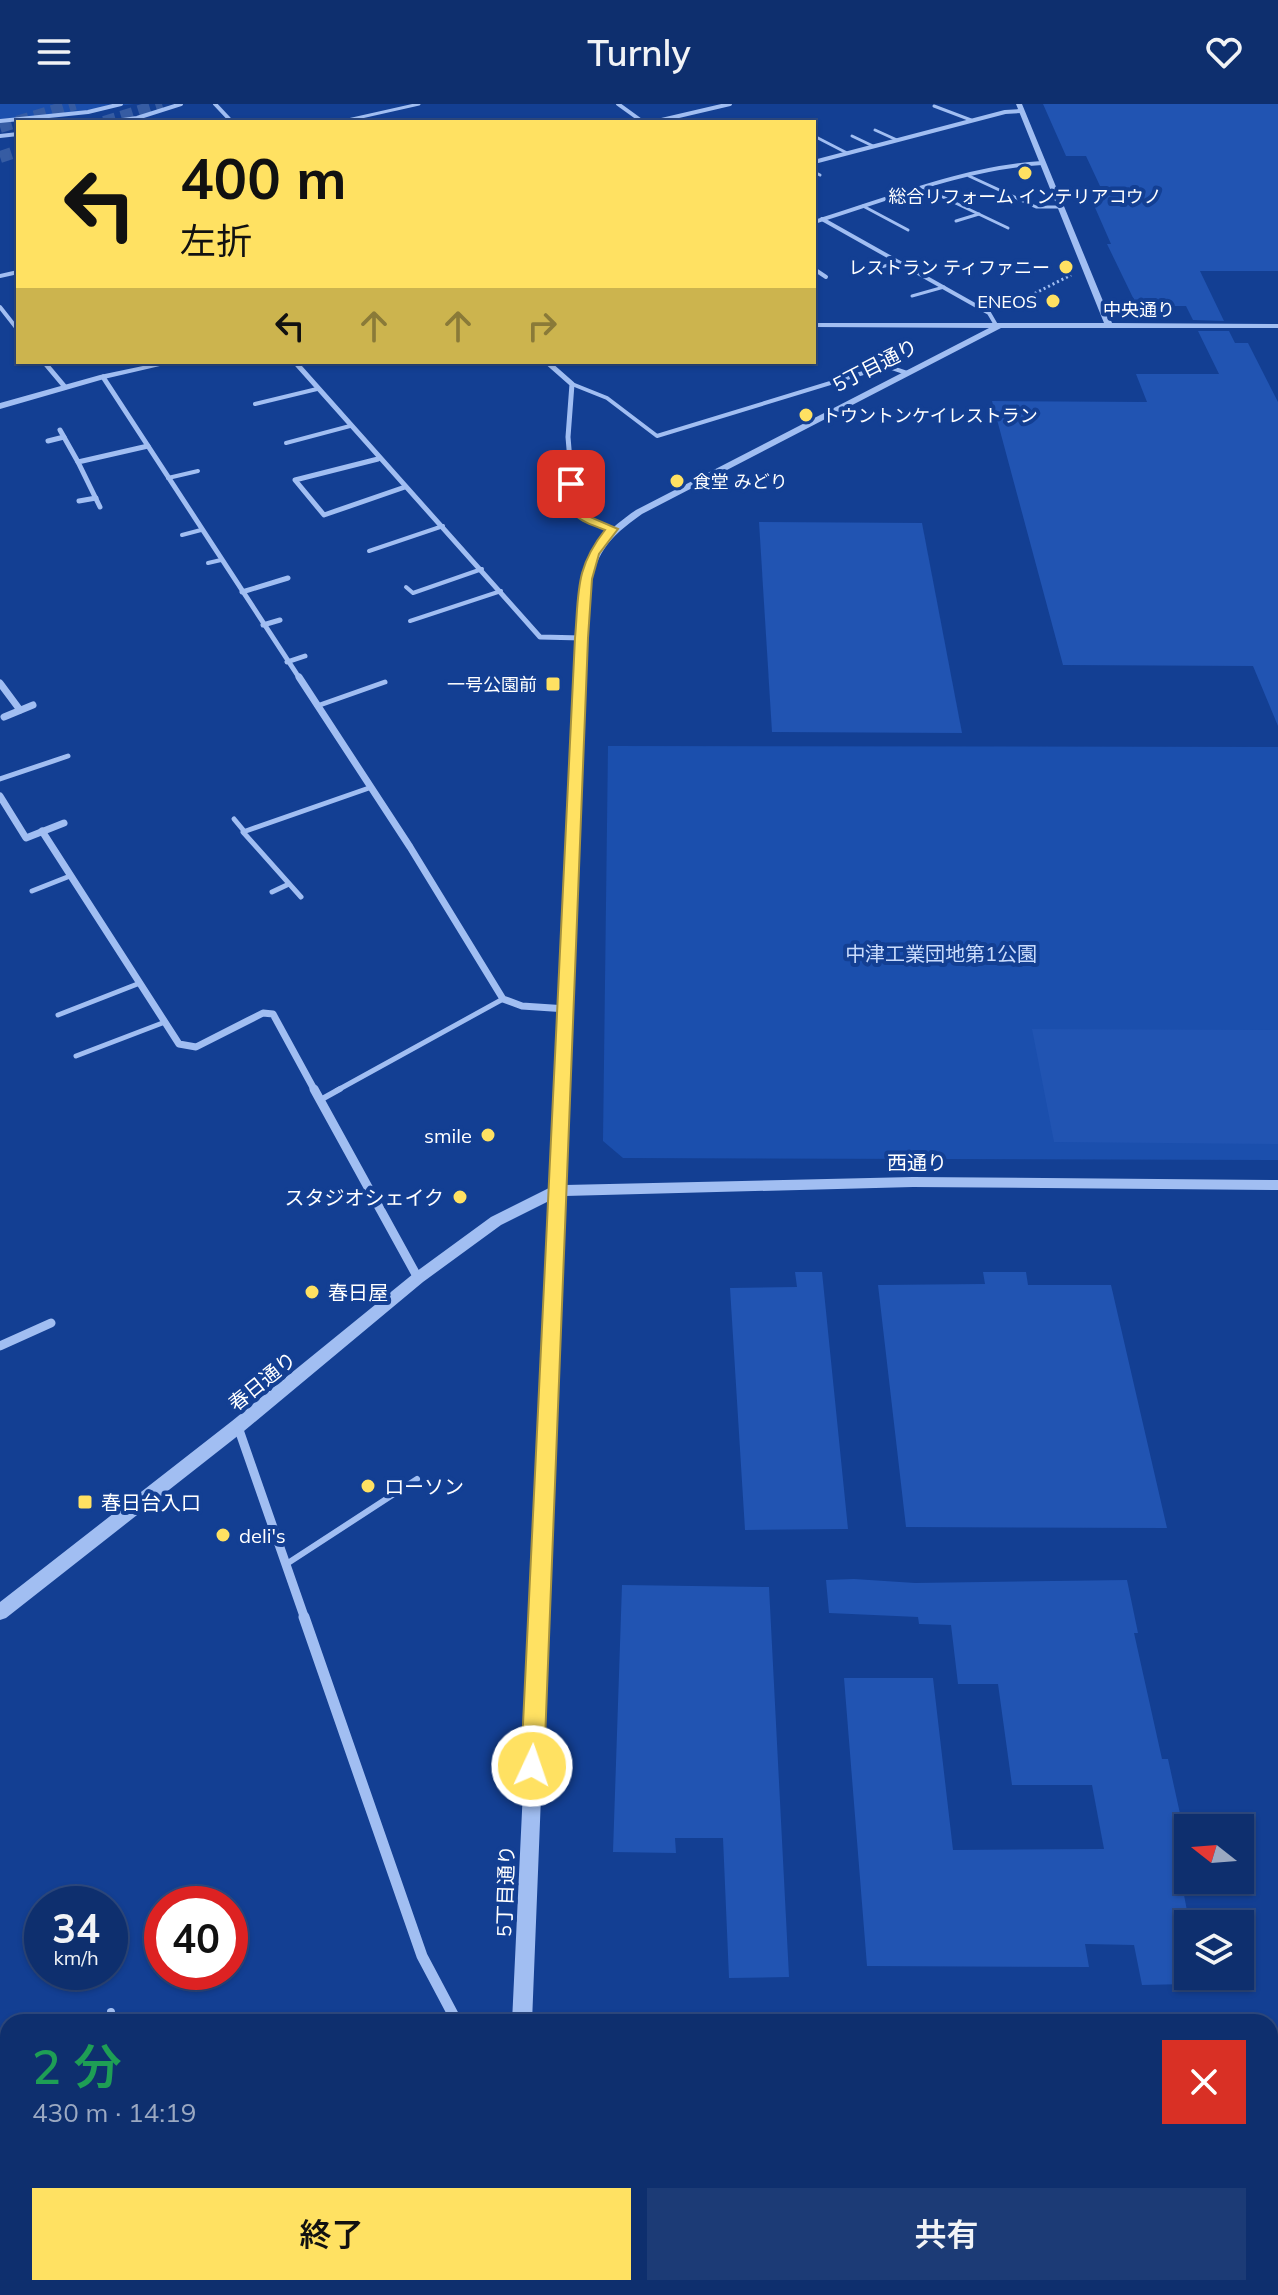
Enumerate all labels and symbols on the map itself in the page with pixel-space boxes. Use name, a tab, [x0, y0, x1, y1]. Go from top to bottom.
marker: 総合リフォーム インテリアコウノ	[1016, 164, 1034, 182]
place label: 総合リフォーム インテリアコウノ	[888, 185, 1162, 208]
place label: レストラン ティファニー	[848, 256, 1050, 279]
marker: レストラン ティファニー	[1057, 258, 1075, 276]
place label: ENEOS	[977, 290, 1037, 313]
marker: ENEOS	[1044, 292, 1062, 310]
street label: 中央通り	[1103, 298, 1175, 321]
street label: 5丁目通り	[828, 333, 922, 397]
place label: トウントンケイレストラン	[822, 404, 1038, 427]
marker: トウントンケイレストラン	[797, 406, 815, 424]
pin	[537, 450, 605, 518]
place label: 食堂 みどり	[693, 470, 788, 493]
marker: 食堂 みどり	[668, 472, 686, 490]
place label: 一号公園前	[447, 673, 537, 696]
marker: 一号公園前	[544, 675, 562, 693]
park label: 中津工業団地第1公園	[845, 941, 1037, 966]
place label: smile	[424, 1123, 472, 1148]
marker: smile	[479, 1126, 497, 1144]
street label: 西通り	[887, 1150, 947, 1175]
place label: スタジオシェイク	[284, 1185, 444, 1210]
marker: スタジオシェイク	[451, 1188, 469, 1206]
place label: 春日屋	[328, 1280, 388, 1305]
marker: 春日屋	[303, 1283, 321, 1301]
street label: 春日通り	[223, 1346, 301, 1416]
place label: ローソン	[384, 1474, 464, 1499]
marker: ローソン	[359, 1477, 377, 1495]
place label: 春日台入口	[101, 1490, 201, 1515]
marker: 春日台入口	[76, 1493, 94, 1511]
place label: deli's	[239, 1523, 286, 1548]
marker: deli's	[214, 1526, 232, 1544]
position arrow	[490, 1724, 574, 1808]
north arrow	[1174, 1814, 1254, 1894]
street label: 5丁目通り	[491, 1845, 519, 1937]
speed limit sign: 40	[144, 1886, 248, 1990]

